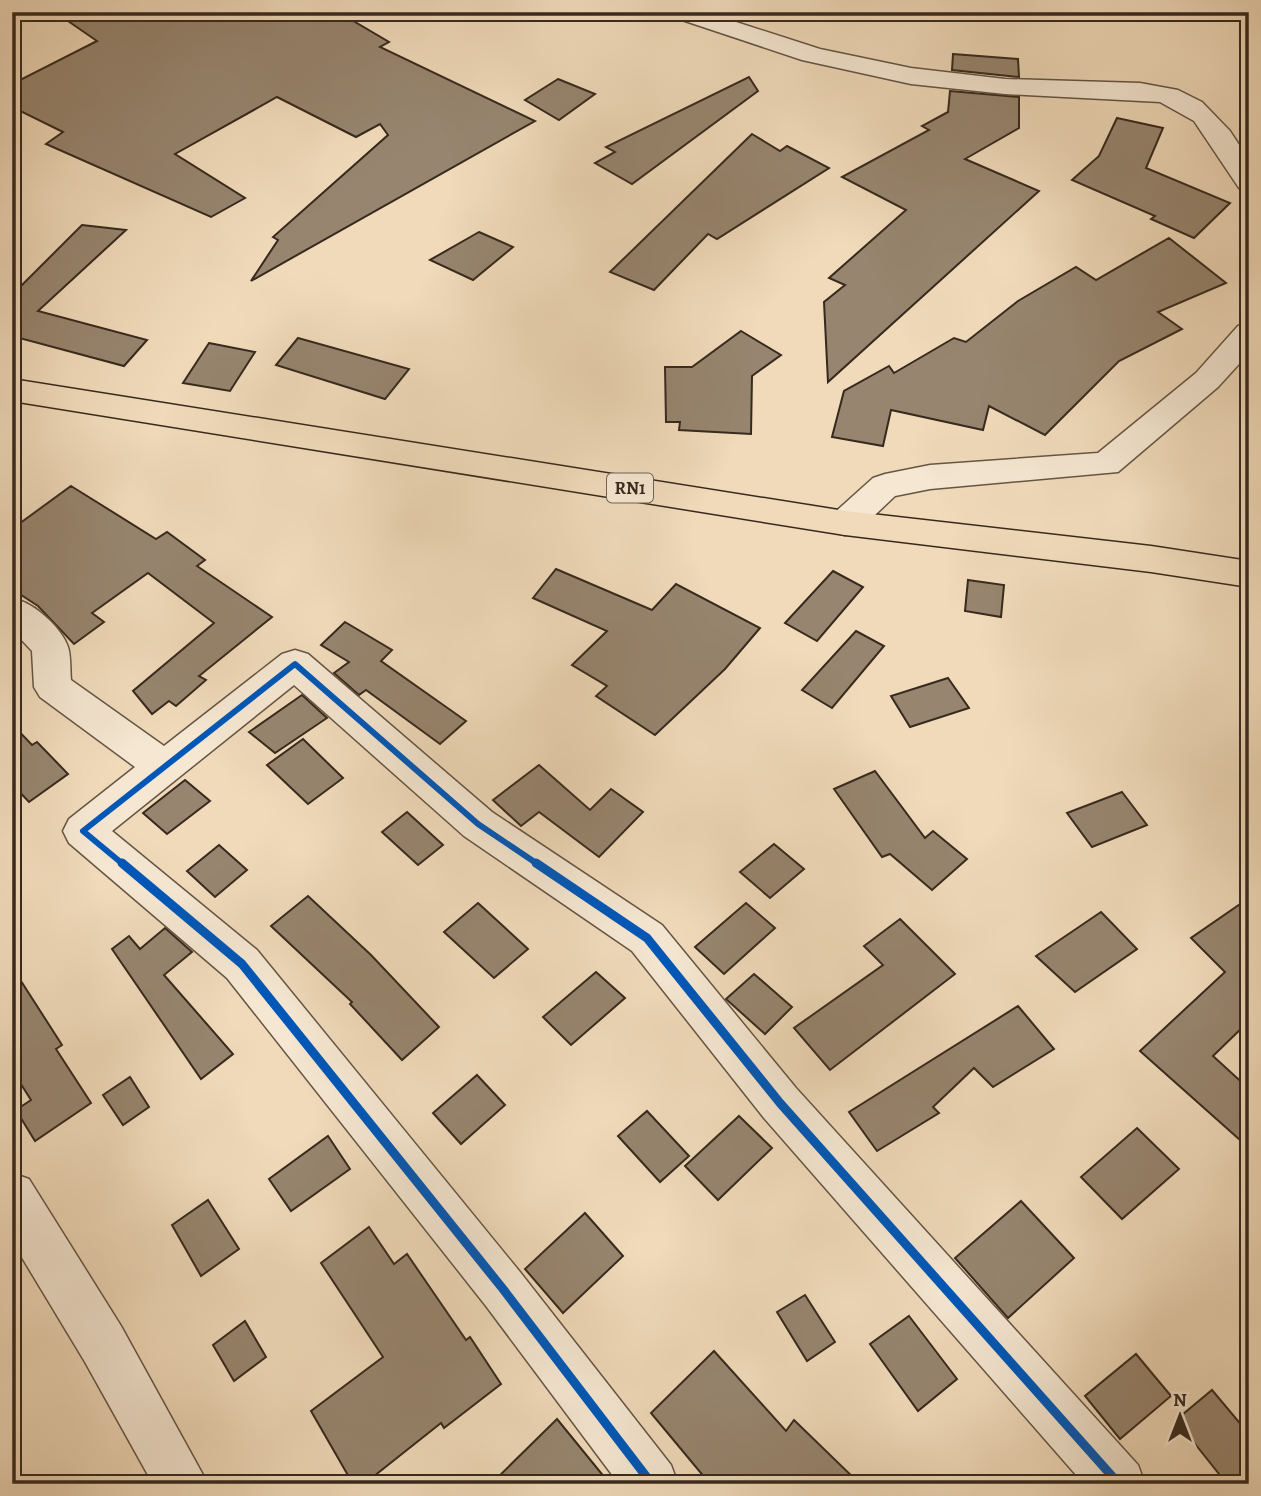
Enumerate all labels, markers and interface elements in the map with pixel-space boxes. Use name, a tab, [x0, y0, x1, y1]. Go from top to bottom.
road number: RN1	[607, 474, 653, 502]
north arrow	[1146, 1380, 1216, 1450]
text: N	[1173, 1387, 1187, 1413]

